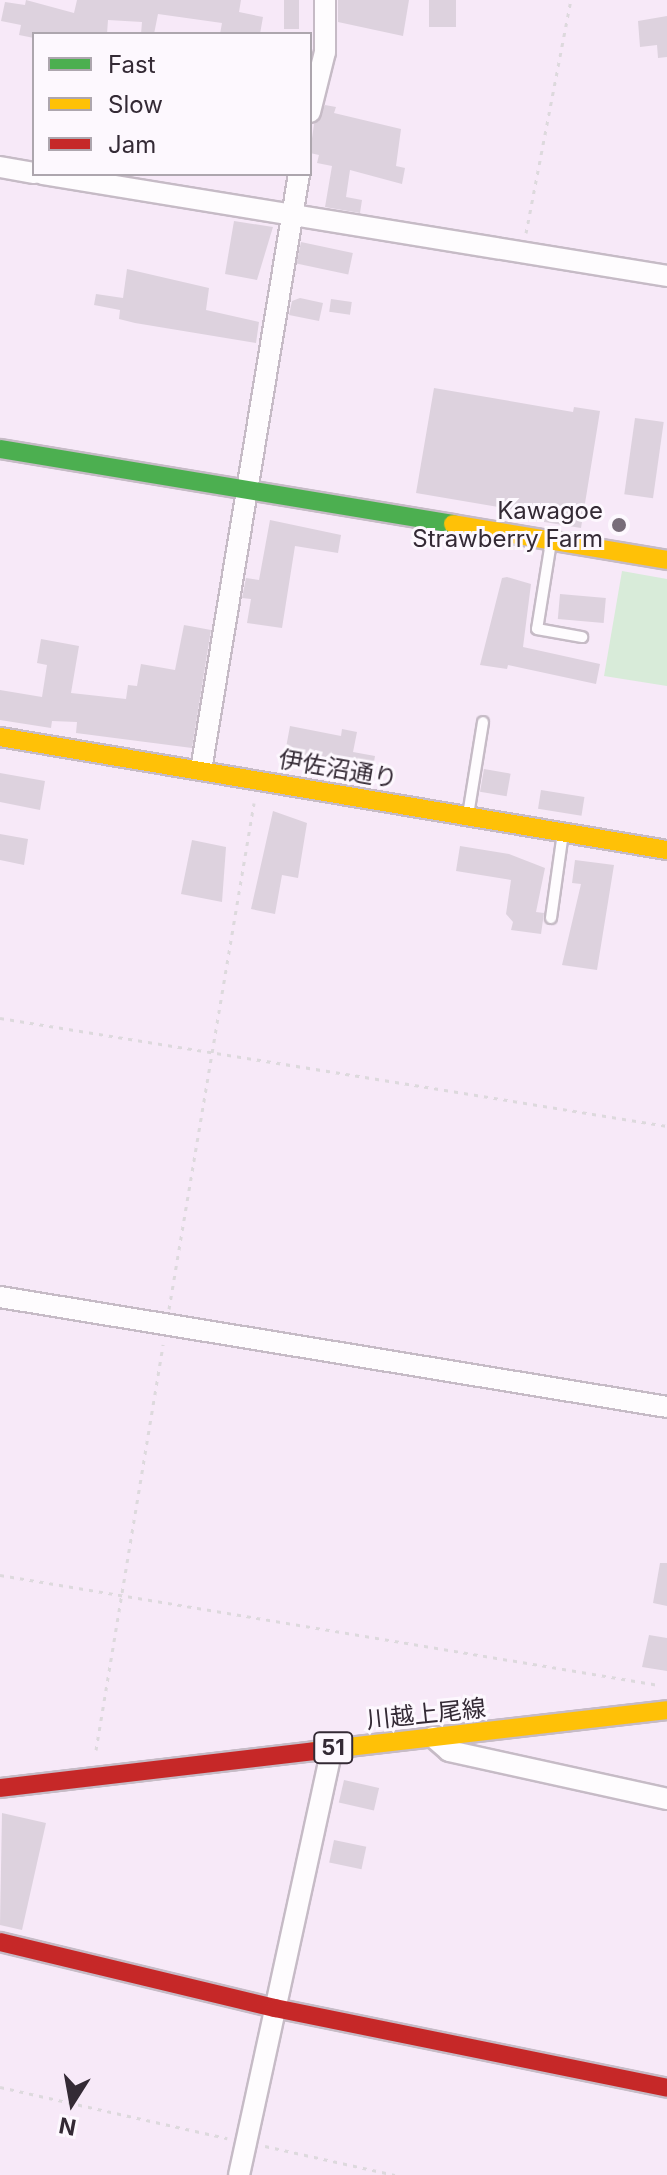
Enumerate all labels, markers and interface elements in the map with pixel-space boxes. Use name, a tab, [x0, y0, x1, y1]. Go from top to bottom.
legend	[32, 32, 312, 176]
text: Fast	[108, 50, 156, 79]
text: Slow	[108, 90, 163, 119]
text: Jam	[108, 130, 156, 159]
place label: Kawagoe Strawberry Farm	[412, 497, 603, 553]
marker: Kawagoe Strawberry Farm	[610, 516, 628, 534]
street label: 伊佐沼通り	[276, 744, 400, 794]
street label: 川越上尾線	[365, 1693, 487, 1735]
road number: 51	[313, 1730, 353, 1766]
north arrow	[32, 2063, 112, 2143]
text: N	[57, 2112, 78, 2141]

